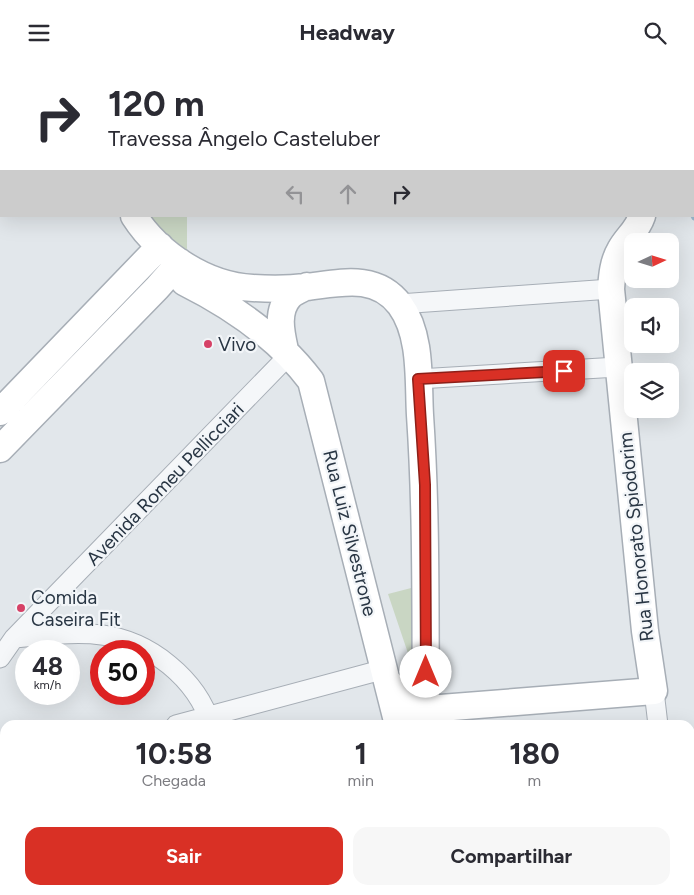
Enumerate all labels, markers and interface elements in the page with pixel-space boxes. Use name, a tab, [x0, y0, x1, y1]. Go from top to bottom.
icon: menu	[25, 19, 53, 47]
text: Headway	[299, 19, 395, 46]
icon: search	[641, 19, 669, 47]
text: 120 m	[108, 83, 205, 125]
icon: right	[25, 85, 90, 150]
text: Travessa Ângelo Casteluber	[108, 125, 380, 152]
icon: left	[281, 180, 309, 208]
icon: ahead	[334, 180, 362, 208]
icon: right	[387, 180, 415, 208]
north arrow	[624, 233, 679, 287]
map controls	[624, 233, 679, 418]
button: sound	[624, 298, 679, 353]
place label: Vivo	[218, 333, 256, 356]
marker: Vivo	[202, 338, 214, 350]
pin	[543, 350, 585, 392]
icon: arrive	[550, 357, 578, 385]
button: layers	[624, 363, 679, 418]
street label: Avenida Romeu Pellicciari	[81, 398, 249, 570]
street label: Rua Honorato Spiodorim	[614, 431, 658, 643]
street label: Rua Luiz Silvestrone	[318, 447, 382, 619]
place label: Comida Caseira Fit	[31, 586, 121, 631]
marker: Comida Caseira Fit	[15, 602, 27, 614]
speed limit sign: 50	[90, 640, 155, 705]
position arrow	[399, 645, 451, 697]
text: 48	[32, 651, 63, 681]
text: km/h	[34, 678, 61, 692]
text: 10:58	[135, 735, 212, 772]
text: 1	[354, 735, 367, 772]
text: 180	[509, 735, 560, 772]
text: Chegada	[142, 771, 206, 790]
text: min	[348, 771, 374, 790]
text: m	[528, 771, 541, 790]
button: Sair	[25, 827, 343, 885]
button: Compartilhar	[353, 827, 670, 885]

